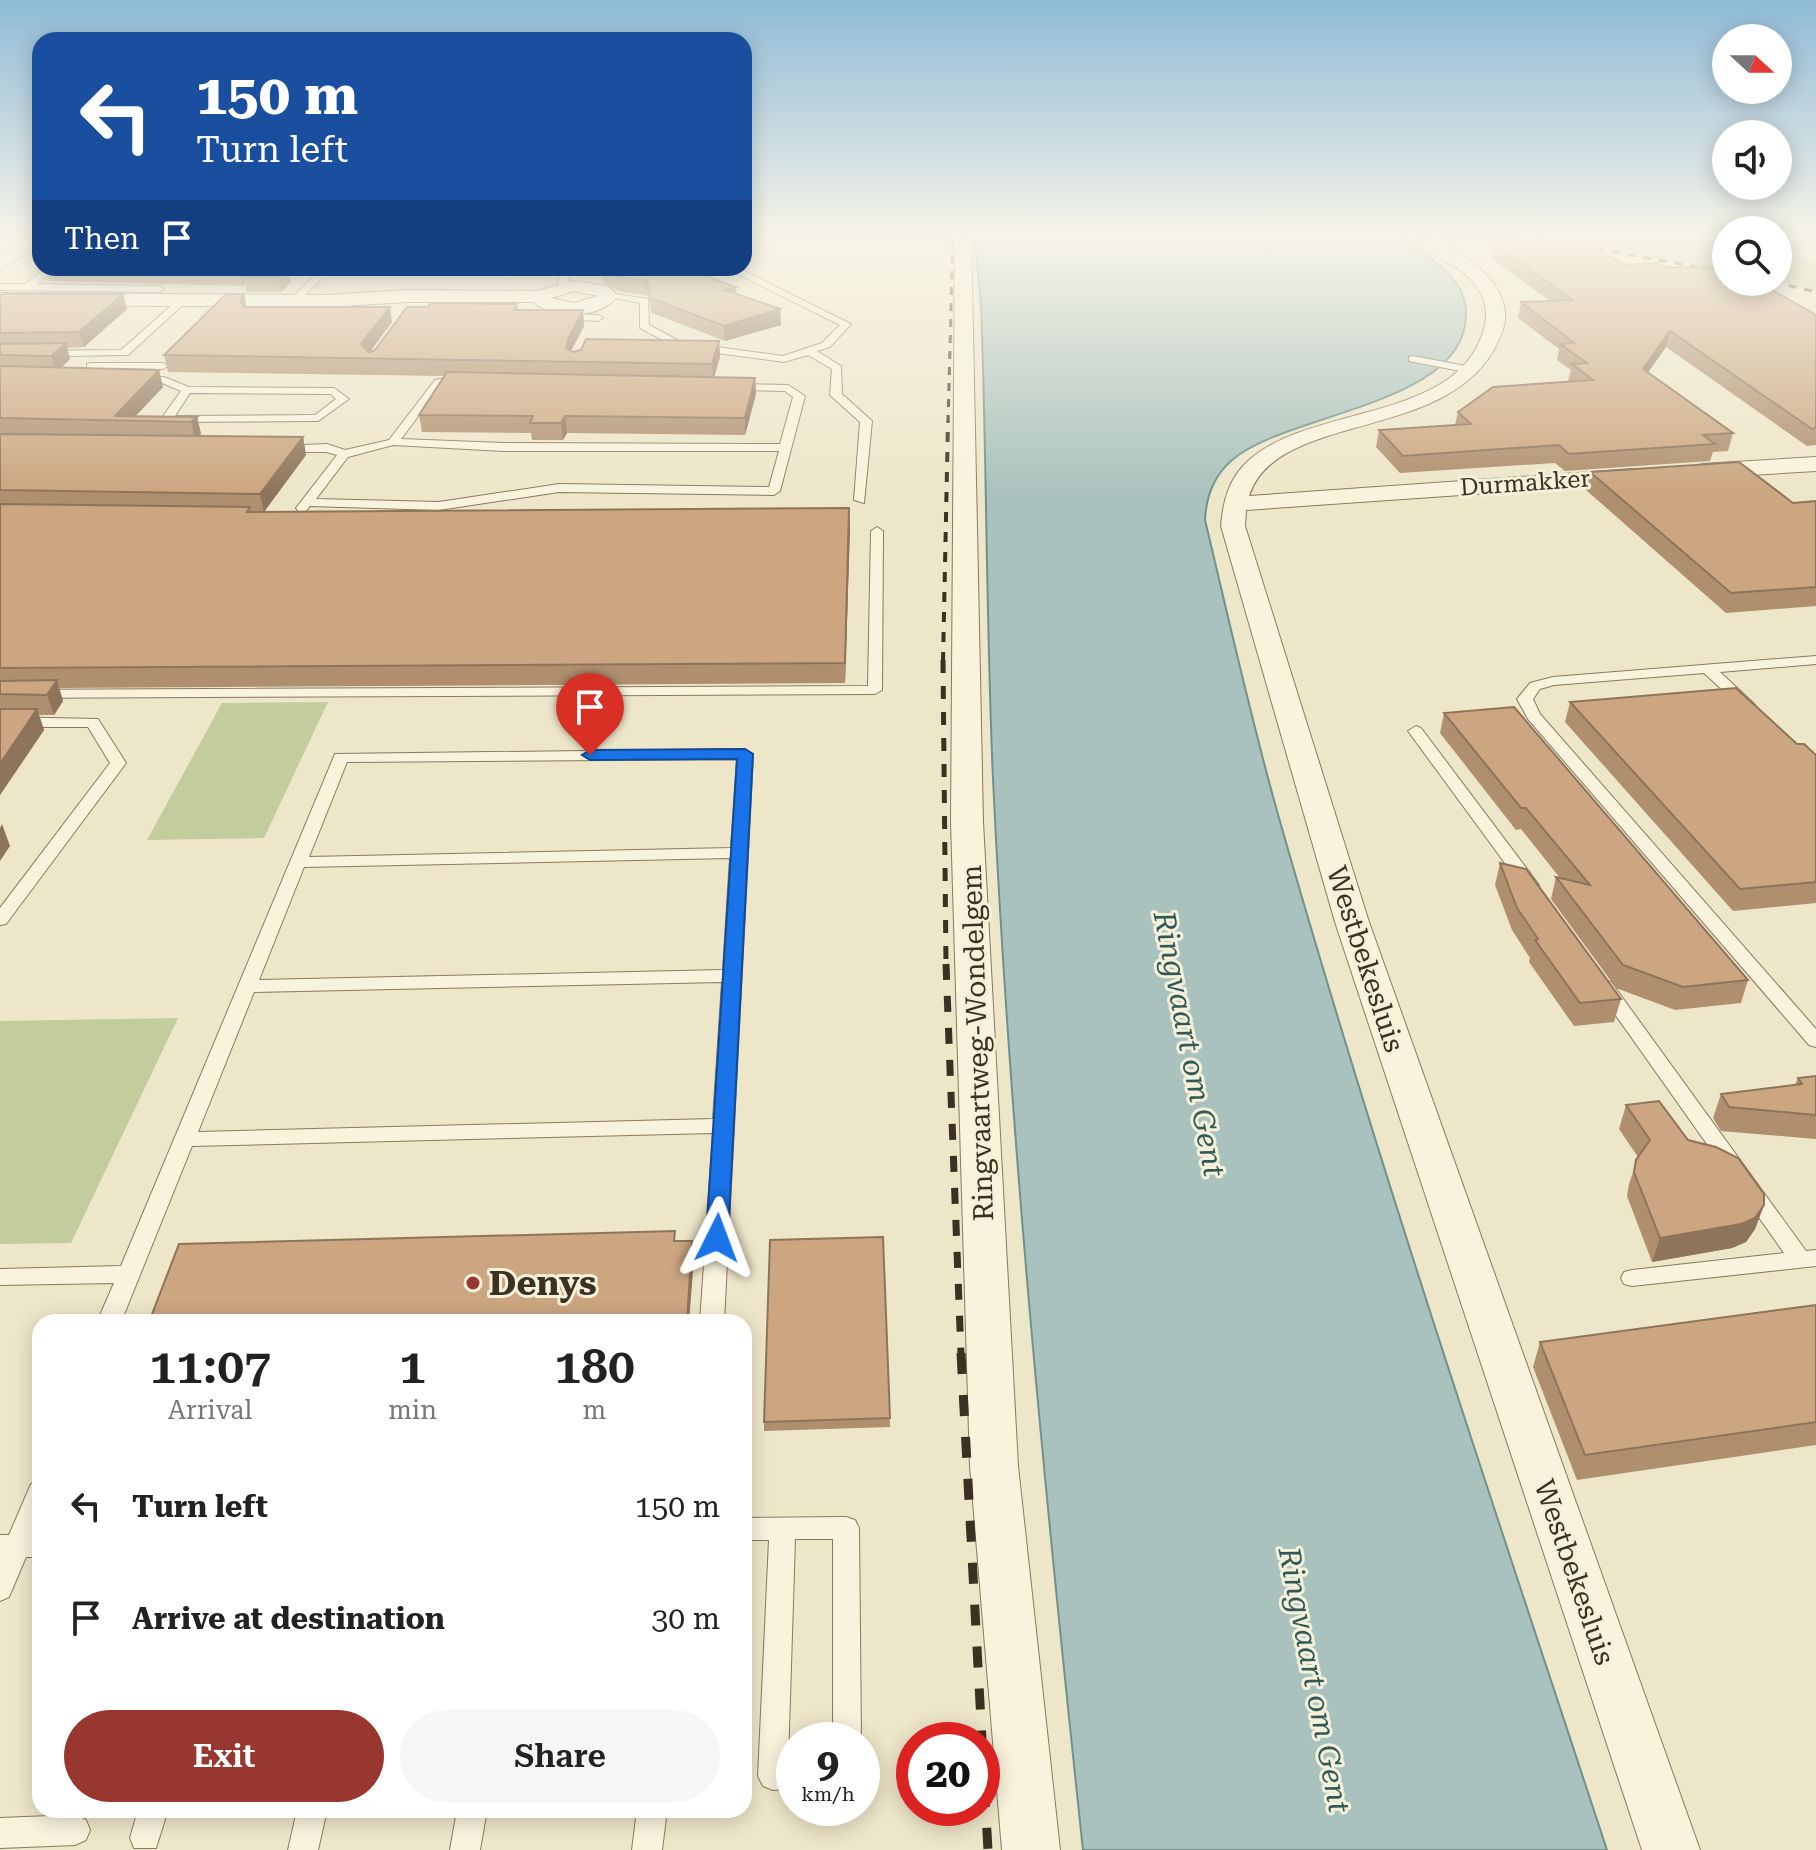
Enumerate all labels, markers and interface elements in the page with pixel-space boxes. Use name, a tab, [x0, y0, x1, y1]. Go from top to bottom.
north arrow	[1712, 24, 1792, 104]
map controls	[1712, 24, 1792, 296]
text: 150 m	[196, 62, 358, 128]
icon: left	[64, 64, 168, 168]
button: sound	[1712, 120, 1792, 200]
text: Turn left	[196, 129, 348, 171]
icon: arrive	[155, 216, 199, 260]
button: search	[1712, 216, 1792, 296]
text: Then	[64, 221, 139, 256]
street label: Durmakker	[1459, 464, 1591, 502]
pin	[556, 673, 624, 755]
icon: arrive	[568, 685, 612, 729]
street label: Westbekesluis	[1320, 862, 1411, 1056]
street label: Ringvaartweg-Wondelgem	[955, 864, 1000, 1222]
water label: Ringvaart om Gent	[1146, 907, 1232, 1180]
position arrow	[675, 1196, 759, 1280]
place label: Denys	[489, 1263, 597, 1303]
marker: Denys	[464, 1274, 482, 1292]
text: 11:07	[149, 1339, 271, 1395]
text: 1	[399, 1339, 426, 1395]
text: 180	[554, 1339, 635, 1395]
text: Arrival	[168, 1395, 252, 1425]
text: min	[388, 1395, 437, 1425]
text: m	[583, 1395, 606, 1425]
street label: Westbekesluis	[1527, 1475, 1622, 1669]
icon: left	[64, 1484, 108, 1528]
text: Turn left	[132, 1489, 268, 1524]
text: 150 m	[635, 1489, 720, 1524]
water label: Ringvaart om Gent	[1271, 1543, 1357, 1816]
icon: arrive	[64, 1596, 108, 1640]
text: Arrive at destination	[132, 1601, 445, 1636]
text: 30 m	[651, 1601, 720, 1636]
button: Exit	[64, 1710, 384, 1802]
button: Share	[400, 1710, 720, 1802]
speed limit sign: 20	[896, 1722, 1000, 1826]
text: 9	[817, 1740, 839, 1787]
text: km/h	[801, 1782, 855, 1806]

